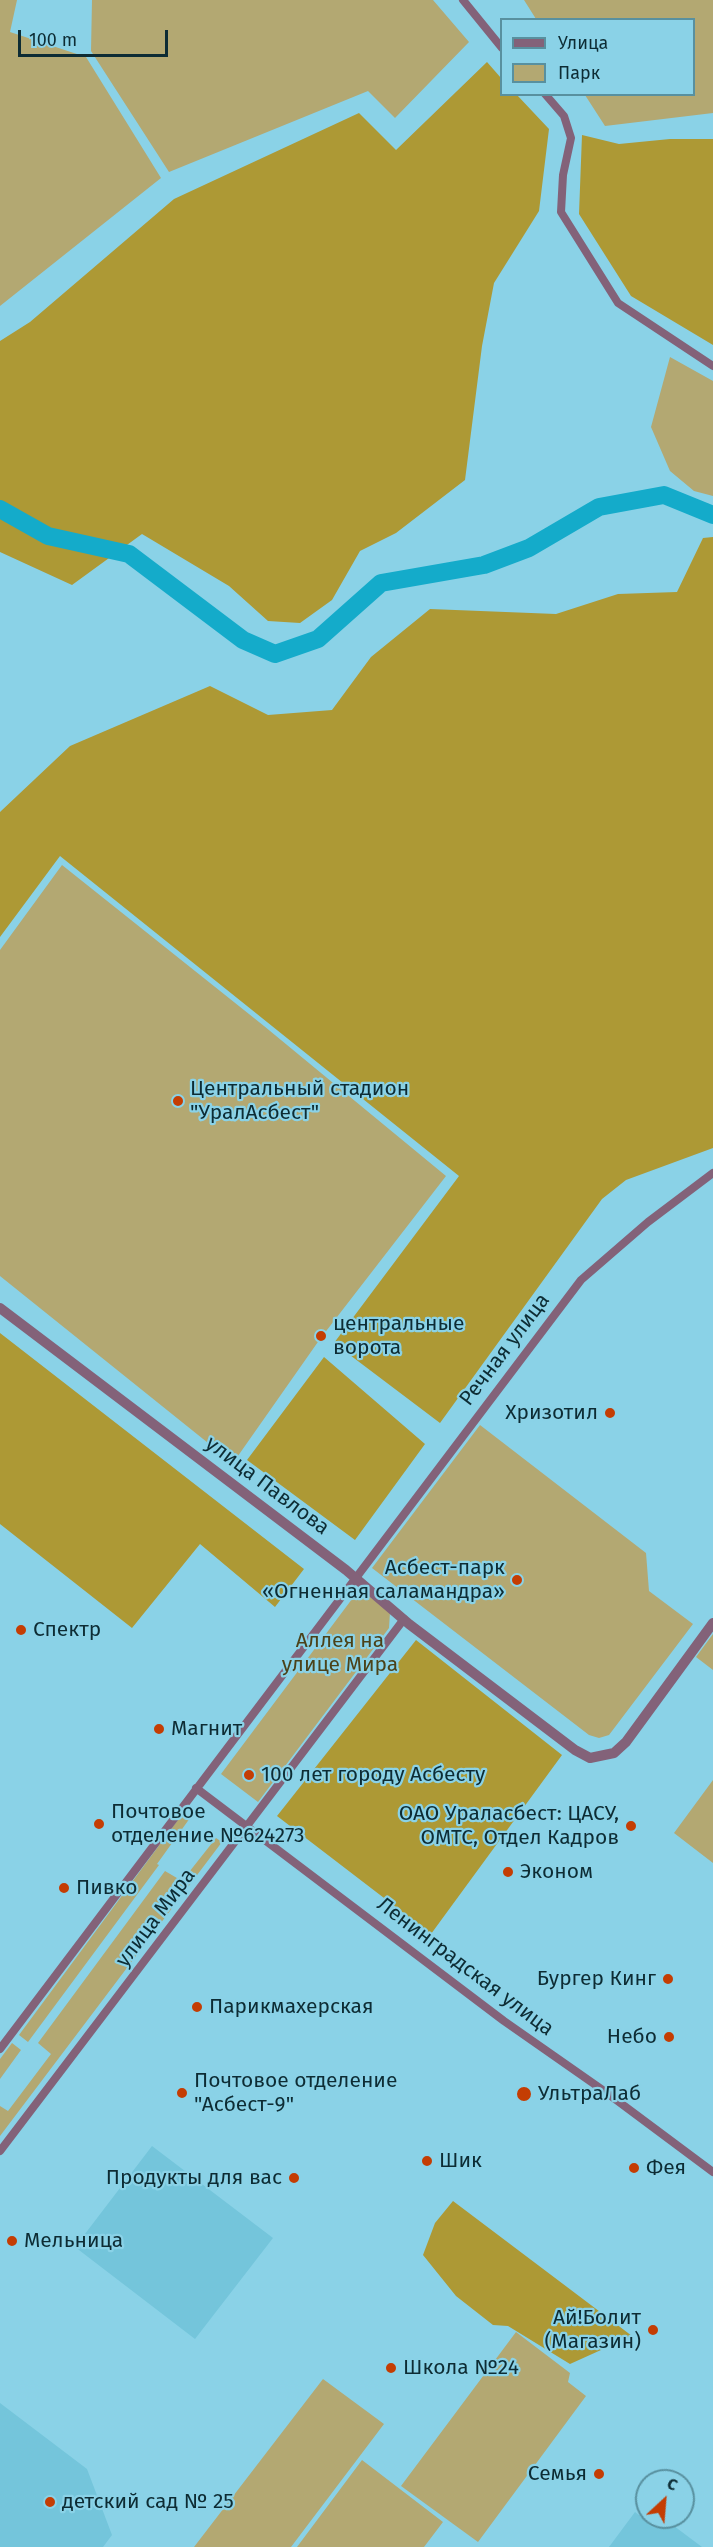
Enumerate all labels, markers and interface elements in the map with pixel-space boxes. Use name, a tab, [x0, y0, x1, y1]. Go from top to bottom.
scale bar	[21, 18, 171, 56]
legend	[500, 18, 695, 96]
text: 100 m	[29, 29, 77, 51]
text: Улица	[558, 32, 608, 54]
text: Парк	[558, 62, 600, 84]
place label: Центральный стадион "УралАсбест"	[190, 1076, 409, 1126]
marker: Центральный стадион "УралАсбест"	[171, 1094, 185, 1108]
street label: Речная улица	[455, 1289, 555, 1411]
place label: центральные ворота	[333, 1311, 464, 1361]
marker: центральные ворота	[314, 1329, 328, 1343]
place label: Хризотил	[505, 1400, 598, 1426]
marker: Хризотил	[603, 1406, 617, 1420]
street label: улица Павлова	[200, 1431, 334, 1541]
place label: Асбест-парк «Огненная саламандра»	[262, 1555, 505, 1605]
marker: Асбест-парк «Огненная саламандра»	[510, 1573, 524, 1587]
place label: Спектр	[33, 1617, 101, 1643]
marker: Спектр	[14, 1623, 28, 1637]
park label: Аллея на улице Мира	[282, 1628, 398, 1678]
place label: Магнит	[171, 1716, 242, 1742]
marker: Магнит	[152, 1722, 166, 1736]
place label: 100 лет городу Асбесту	[261, 1762, 485, 1788]
marker: 100 лет городу Асбесту	[242, 1768, 256, 1782]
place label: Почтовое отделение №624273	[111, 1799, 305, 1849]
place label: ОАО Ураласбест: ЦАСУ, ОМТС, Отдел Кадров	[399, 1801, 619, 1851]
marker: Почтовое отделение №624273	[92, 1817, 106, 1831]
marker: ОАО Ураласбест: ЦАСУ, ОМТС, Отдел Кадров	[624, 1819, 638, 1833]
place label: Эконом	[520, 1859, 593, 1885]
street label: улица Мира	[111, 1864, 201, 1972]
marker: Эконом	[501, 1865, 515, 1879]
place label: Пивко	[76, 1875, 138, 1901]
marker: Пивко	[57, 1881, 71, 1895]
street label: Ленинградская улица	[372, 1892, 558, 2042]
place label: Бургер Кинг	[537, 1966, 656, 1992]
marker: Бургер Кинг	[661, 1972, 675, 1986]
place label: Парикмахерская	[209, 1994, 374, 2020]
marker: Парикмахерская	[190, 2000, 204, 2014]
place label: Небо	[607, 2024, 657, 2050]
marker: Небо	[662, 2030, 676, 2044]
place label: Почтовое отделение "Асбест-9"	[194, 2068, 397, 2118]
place label: УльтраЛаб	[538, 2081, 641, 2107]
marker: УльтраЛаб	[515, 2085, 533, 2103]
marker: Почтовое отделение "Асбест-9"	[175, 2086, 189, 2100]
place label: Шик	[439, 2148, 482, 2174]
marker: Шик	[420, 2154, 434, 2168]
place label: Фея	[646, 2155, 686, 2181]
marker: Фея	[627, 2161, 641, 2175]
place label: Продукты для вас	[106, 2165, 282, 2191]
marker: Продукты для вас	[287, 2171, 301, 2185]
place label: Мельница	[24, 2228, 123, 2254]
marker: Мельница	[5, 2234, 19, 2248]
place label: Ай!Болит (Магазин)	[544, 2305, 641, 2355]
marker: Ай!Болит (Магазин)	[646, 2323, 660, 2337]
place label: Школа №24	[403, 2355, 519, 2381]
marker: Школа №24	[384, 2361, 398, 2375]
place label: Семья	[528, 2461, 587, 2487]
marker: Семья	[592, 2467, 606, 2481]
north arrow	[635, 2469, 695, 2529]
text: С	[664, 2474, 681, 2495]
place label: детский сад № 25	[62, 2489, 234, 2515]
marker: детский сад № 25	[43, 2495, 57, 2509]

